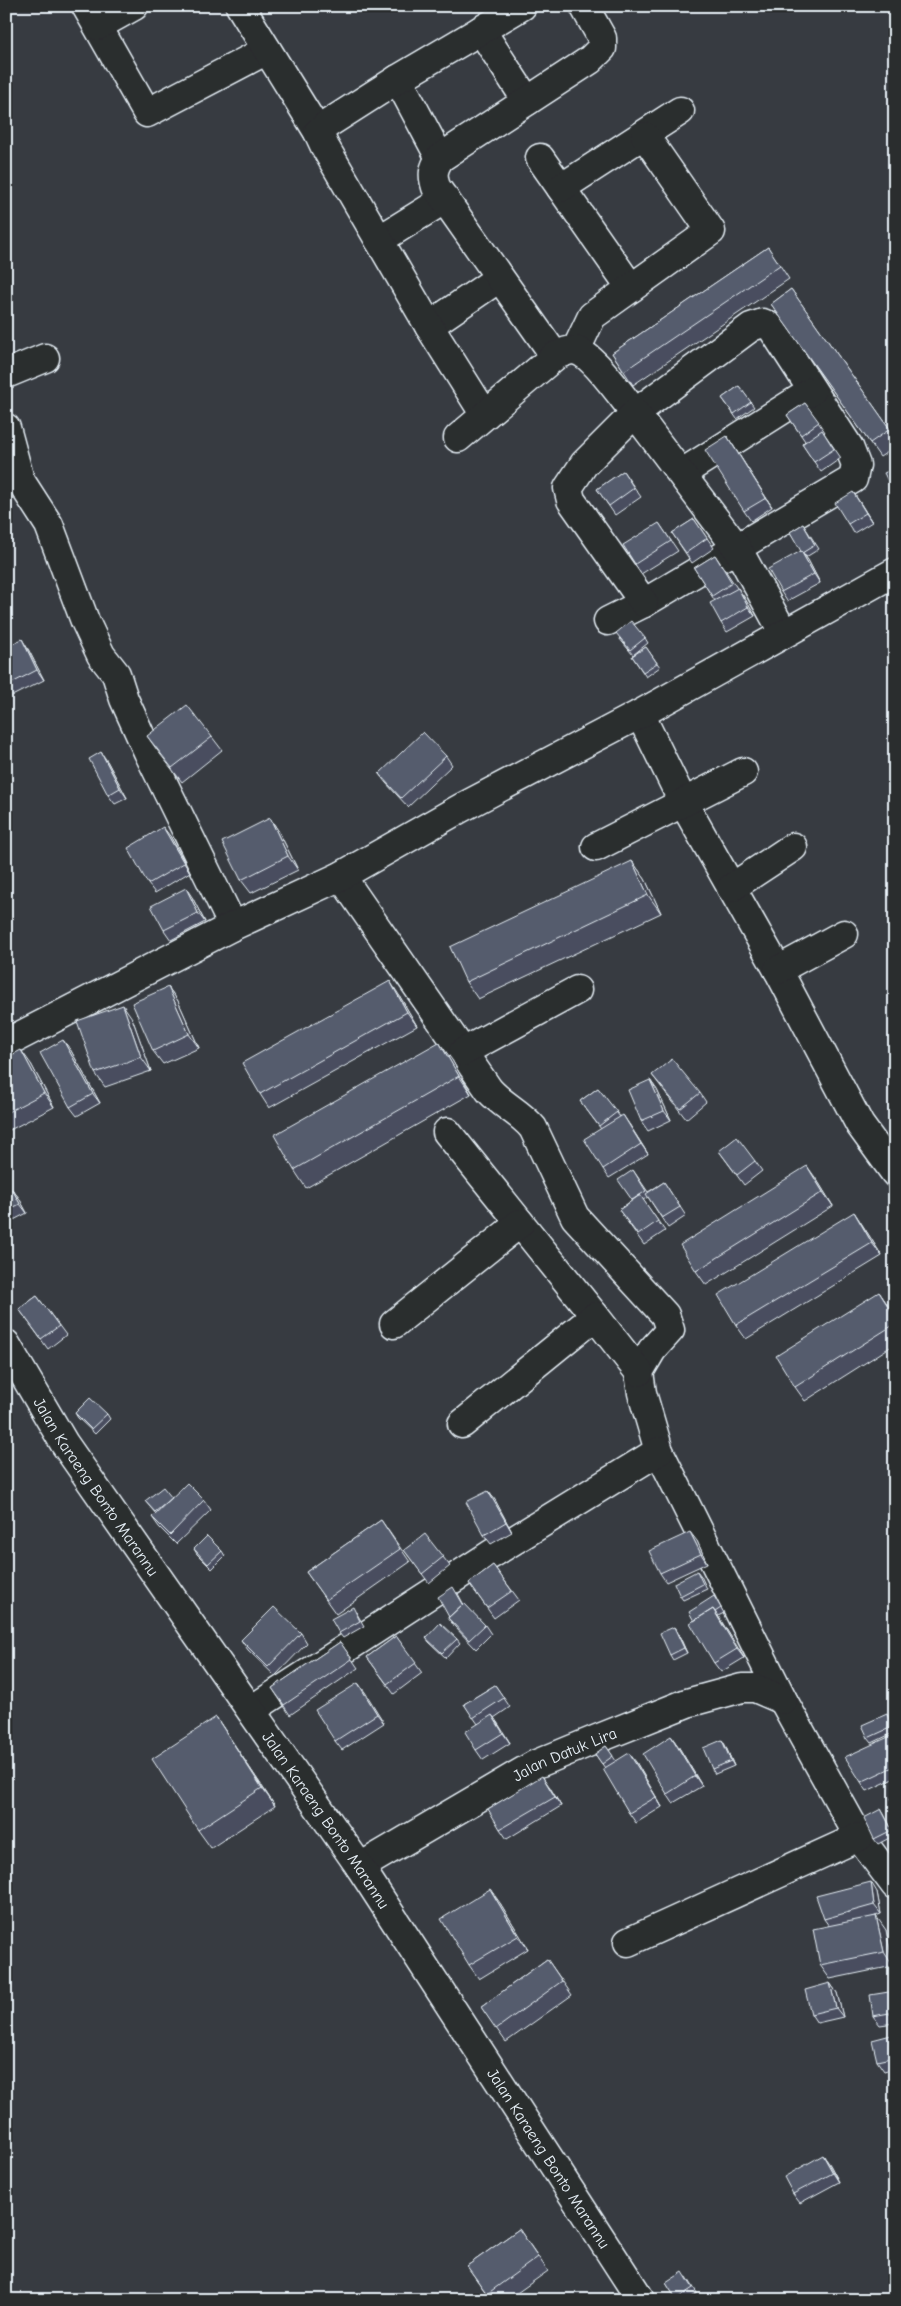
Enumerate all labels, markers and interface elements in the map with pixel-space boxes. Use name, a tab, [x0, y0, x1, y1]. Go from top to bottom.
street label: Jalan Karaeng Bonto Marannu	[29, 1395, 162, 1580]
street label: Jalan Datuk Lira	[510, 1724, 619, 1786]
street label: Jalan Karaeng Bonto Marannu	[258, 1728, 393, 1912]
street label: Jalan Karaeng Bonto Marannu	[483, 2065, 613, 2252]

